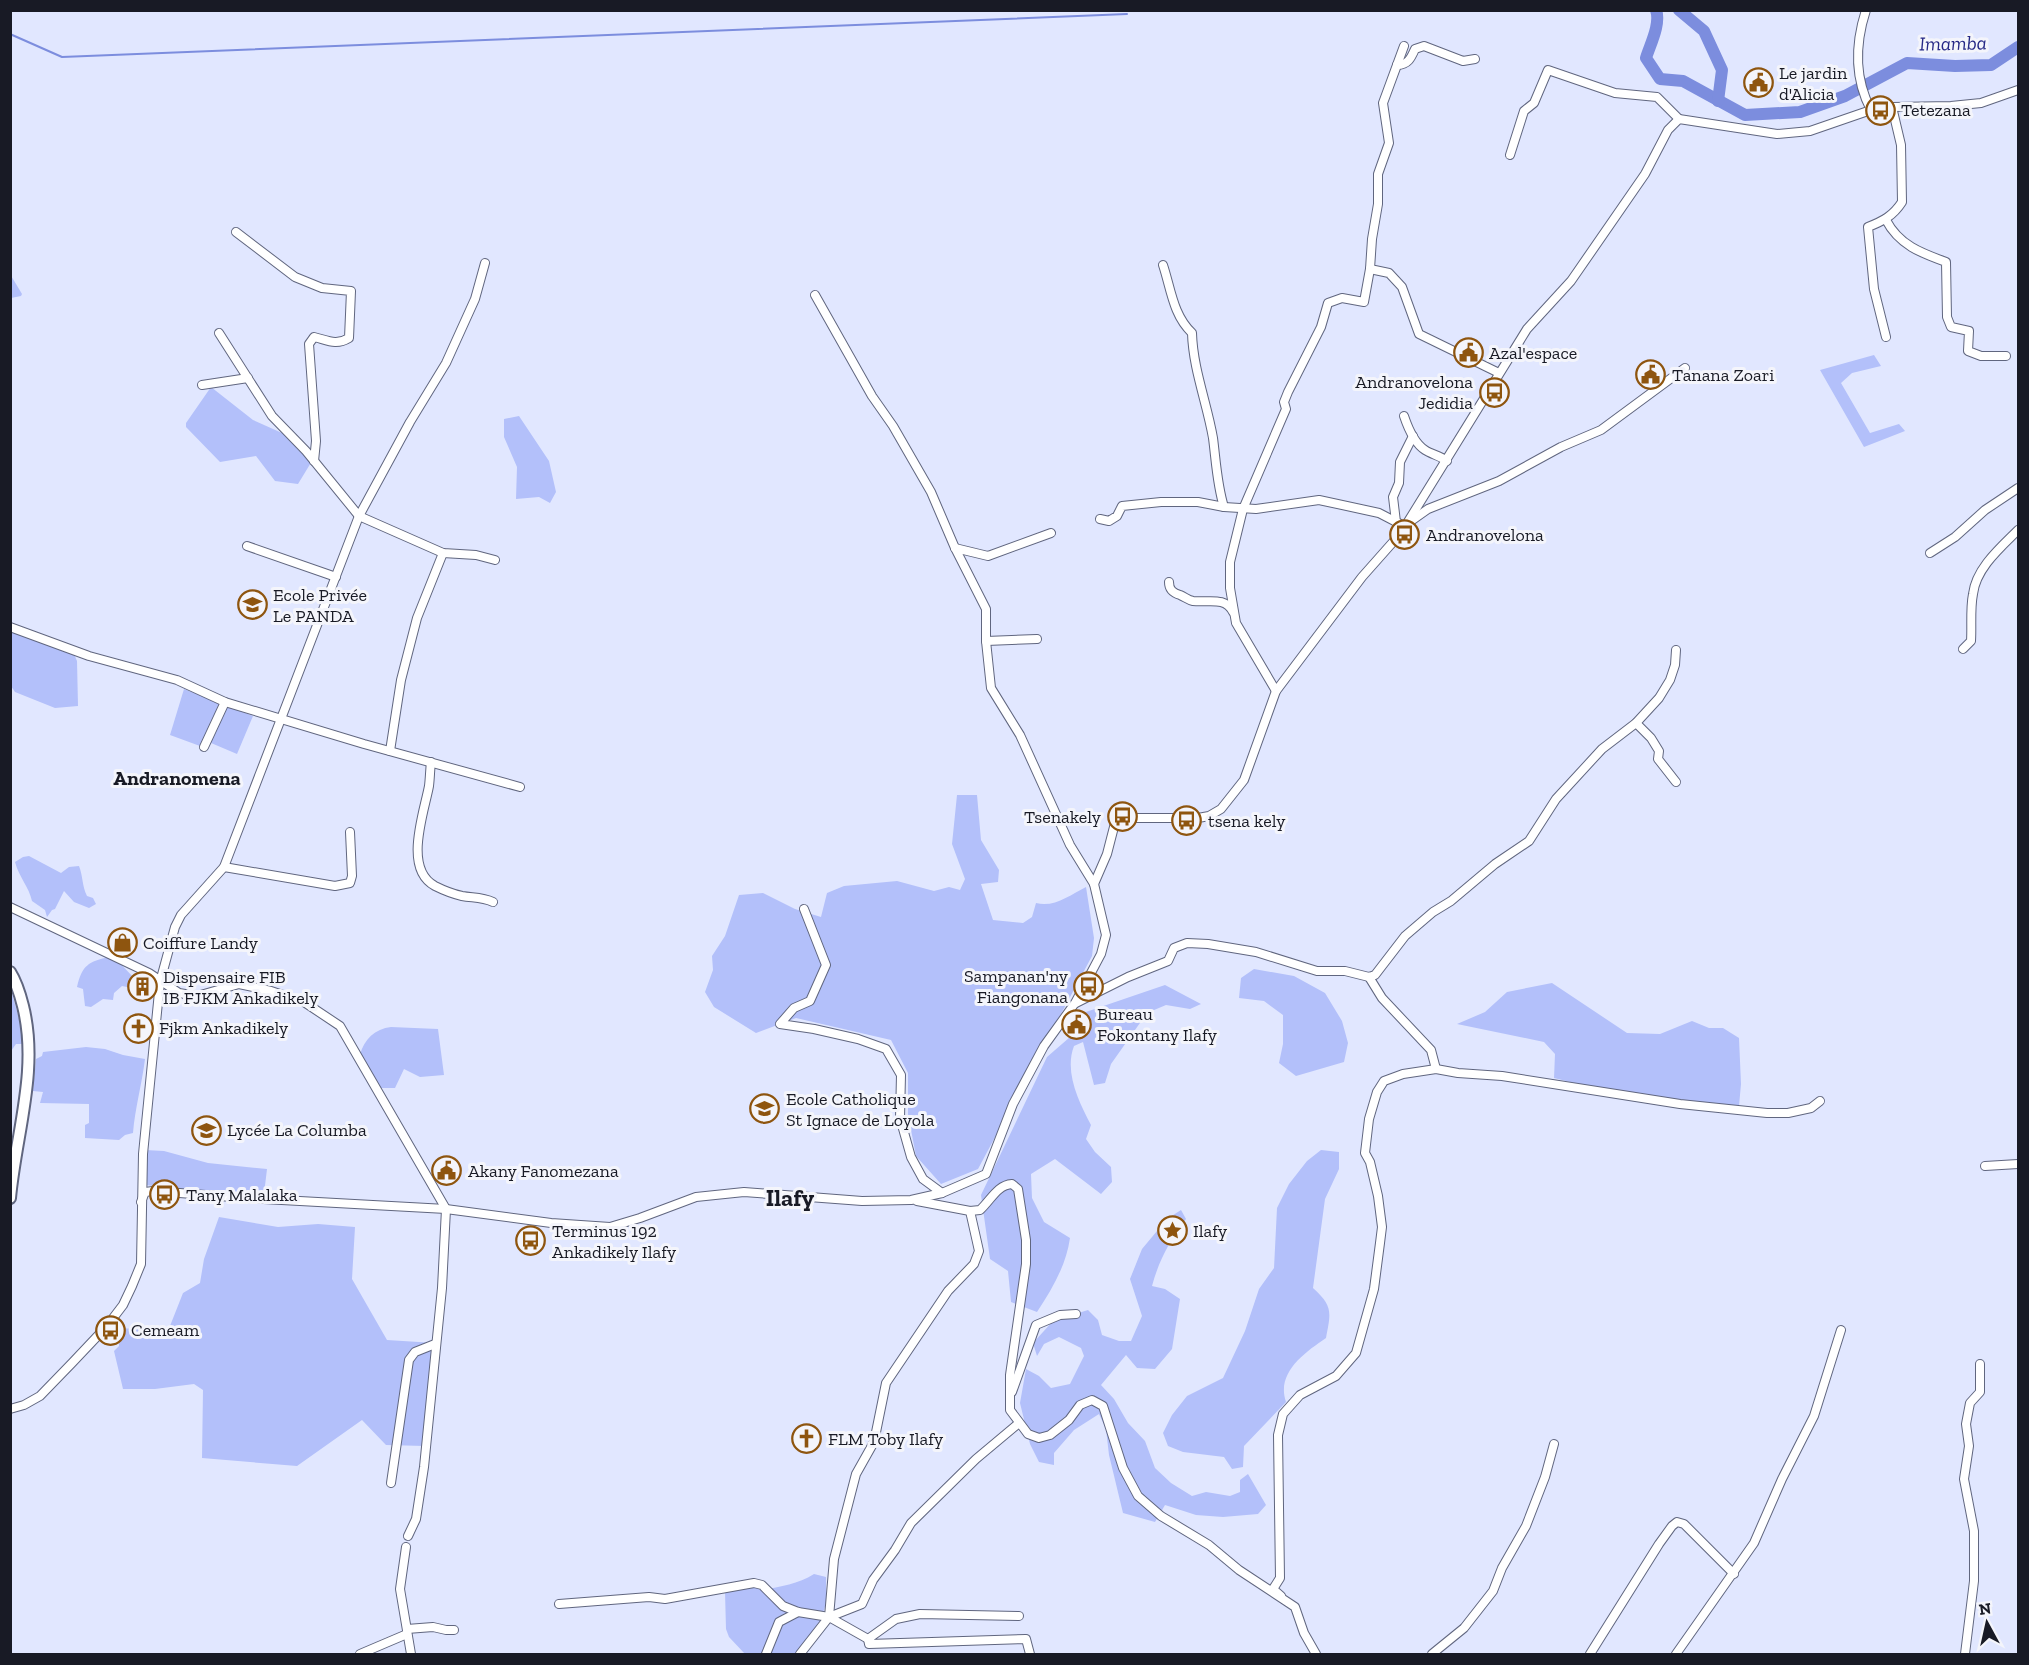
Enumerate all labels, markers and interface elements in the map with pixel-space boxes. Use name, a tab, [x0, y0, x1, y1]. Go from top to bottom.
water label: Imamba	[1919, 30, 1987, 56]
place label: Le jardin d'Alicia	[1779, 62, 1848, 105]
public building icon: Le jardin d'Alicia	[1742, 67, 1774, 99]
bus stop icon: Tetezana	[1864, 94, 1896, 126]
place label: Tetezana	[1901, 99, 1971, 121]
public building icon: Azal'espace	[1452, 337, 1484, 369]
place label: Azal'espace	[1489, 342, 1577, 364]
public building icon: Tanana Zoari	[1635, 359, 1667, 391]
place label: Tanana Zoari	[1672, 364, 1774, 386]
place label: Andranovelona Jedidia	[1355, 371, 1473, 414]
bus stop icon: Andranovelona Jedidia	[1478, 376, 1510, 408]
bus stop icon: Andranovelona	[1389, 519, 1421, 551]
place label: Andranovelona	[1426, 524, 1544, 546]
place label: Ecole Privée Le PANDA	[273, 584, 367, 627]
school or university icon: Ecole Privée Le PANDA	[236, 589, 268, 621]
district label: Andranomena	[113, 766, 241, 790]
bus stop icon: Tsenakely	[1106, 801, 1138, 833]
bus stop icon: tsena kely	[1171, 805, 1203, 837]
place label: Tsenakely	[1024, 806, 1102, 828]
place label: tsena kely	[1208, 810, 1286, 832]
shop icon: Coiffure Landy	[106, 927, 138, 959]
place label: Coiffure Landy	[143, 932, 259, 954]
place label: Sampanan'ny Fiangonana	[964, 965, 1069, 1008]
place label: Dispensaire FIB IB FJKM Ankadikely	[163, 966, 319, 1009]
bus stop icon: Sampanan'ny Fiangonana	[1073, 970, 1105, 1002]
building icon: Dispensaire FIB IB FJKM Ankadikely	[126, 971, 158, 1003]
place label: Bureau Fokontany Ilafy	[1097, 1003, 1218, 1046]
public building icon: Bureau Fokontany Ilafy	[1060, 1008, 1092, 1040]
church icon: Fjkm Ankadikely	[122, 1012, 154, 1044]
place label: Fjkm Ankadikely	[159, 1017, 289, 1039]
place label: Ecole Catholique St Ignace de Loyola	[786, 1088, 935, 1131]
school or university icon: Ecole Catholique St Ignace de Loyola	[749, 1093, 781, 1125]
school or university icon: Lycée La Columba	[190, 1114, 222, 1146]
place label: Lycée La Columba	[227, 1119, 367, 1141]
public building icon: Akany Fanomezana	[431, 1155, 463, 1187]
place label: Akany Fanomezana	[468, 1160, 619, 1182]
bus stop icon: Tany Malalaka	[149, 1179, 181, 1211]
district label: Ilafy	[766, 1183, 814, 1212]
place label: Tany Malalaka	[186, 1184, 298, 1206]
place icon: Ilafy	[1156, 1215, 1188, 1247]
place label: Terminus 192 Ankadikely Ilafy	[552, 1220, 677, 1263]
place label: Ilafy	[1193, 1220, 1228, 1242]
bus stop icon: Terminus 192 Ankadikely Ilafy	[515, 1225, 547, 1257]
bus stop icon: Cemeam	[94, 1314, 126, 1346]
place label: Cemeam	[131, 1319, 200, 1341]
church icon: FLM Toby Ilafy	[791, 1423, 823, 1455]
place label: FLM Toby Ilafy	[828, 1428, 944, 1450]
north arrow	[1957, 1593, 2017, 1653]
text: N	[1978, 1598, 1992, 1619]

